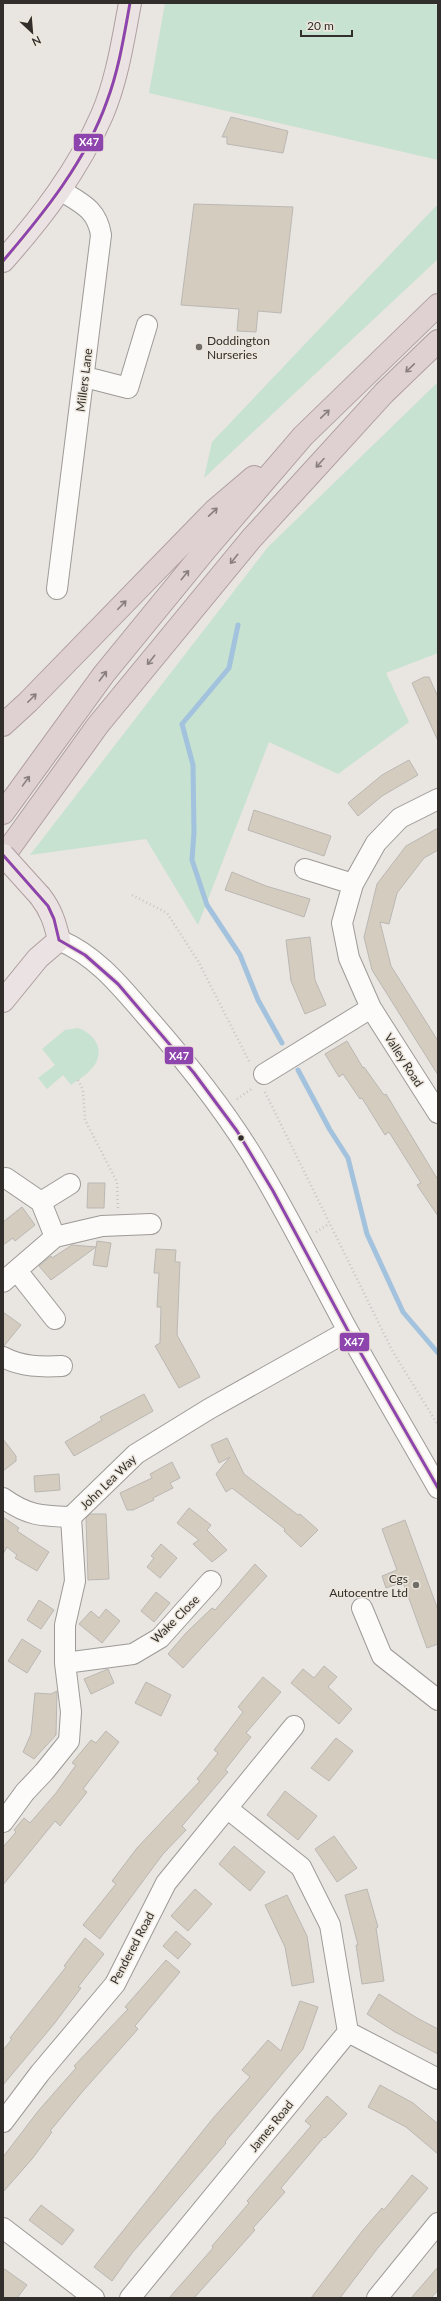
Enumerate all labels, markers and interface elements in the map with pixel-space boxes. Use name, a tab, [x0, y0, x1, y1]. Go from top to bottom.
north arrow	[12, 12, 52, 52]
scale bar	[301, 12, 352, 38]
text: 20 m	[307, 18, 334, 33]
text: N	[30, 34, 43, 49]
line badge: X47	[73, 133, 104, 152]
text: X47	[79, 135, 99, 148]
place label: Doddington Nurseries	[207, 333, 270, 362]
marker: Doddington Nurseries	[194, 342, 204, 352]
street label: Millers Lane	[73, 347, 95, 413]
one-way arrow	[405, 363, 415, 373]
one-way arrow	[320, 409, 330, 419]
one-way arrow	[316, 457, 325, 468]
one-way arrow	[208, 507, 218, 517]
one-way arrow	[229, 554, 238, 565]
one-way arrow	[180, 570, 189, 581]
one-way arrow	[117, 600, 127, 610]
one-way arrow	[147, 655, 156, 665]
one-way arrow	[99, 671, 107, 682]
one-way arrow	[27, 693, 36, 703]
one-way arrow	[22, 776, 30, 787]
street label: Valley Road	[381, 1030, 427, 1090]
line badge: X47	[164, 1046, 194, 1065]
text: X47	[169, 1049, 189, 1062]
unlabelled marker	[236, 1133, 246, 1143]
line badge: X47	[339, 1332, 370, 1352]
text: X47	[344, 1335, 364, 1348]
street label: John Lea Way	[77, 1451, 140, 1513]
place label: Cgs Autocentre Ltd	[329, 1571, 408, 1600]
marker: Cgs Autocentre Ltd	[411, 1580, 421, 1590]
street label: Wake Close	[148, 1592, 202, 1646]
street label: Pendered Road	[107, 1909, 157, 1987]
street label: James Road	[246, 2097, 296, 2155]

